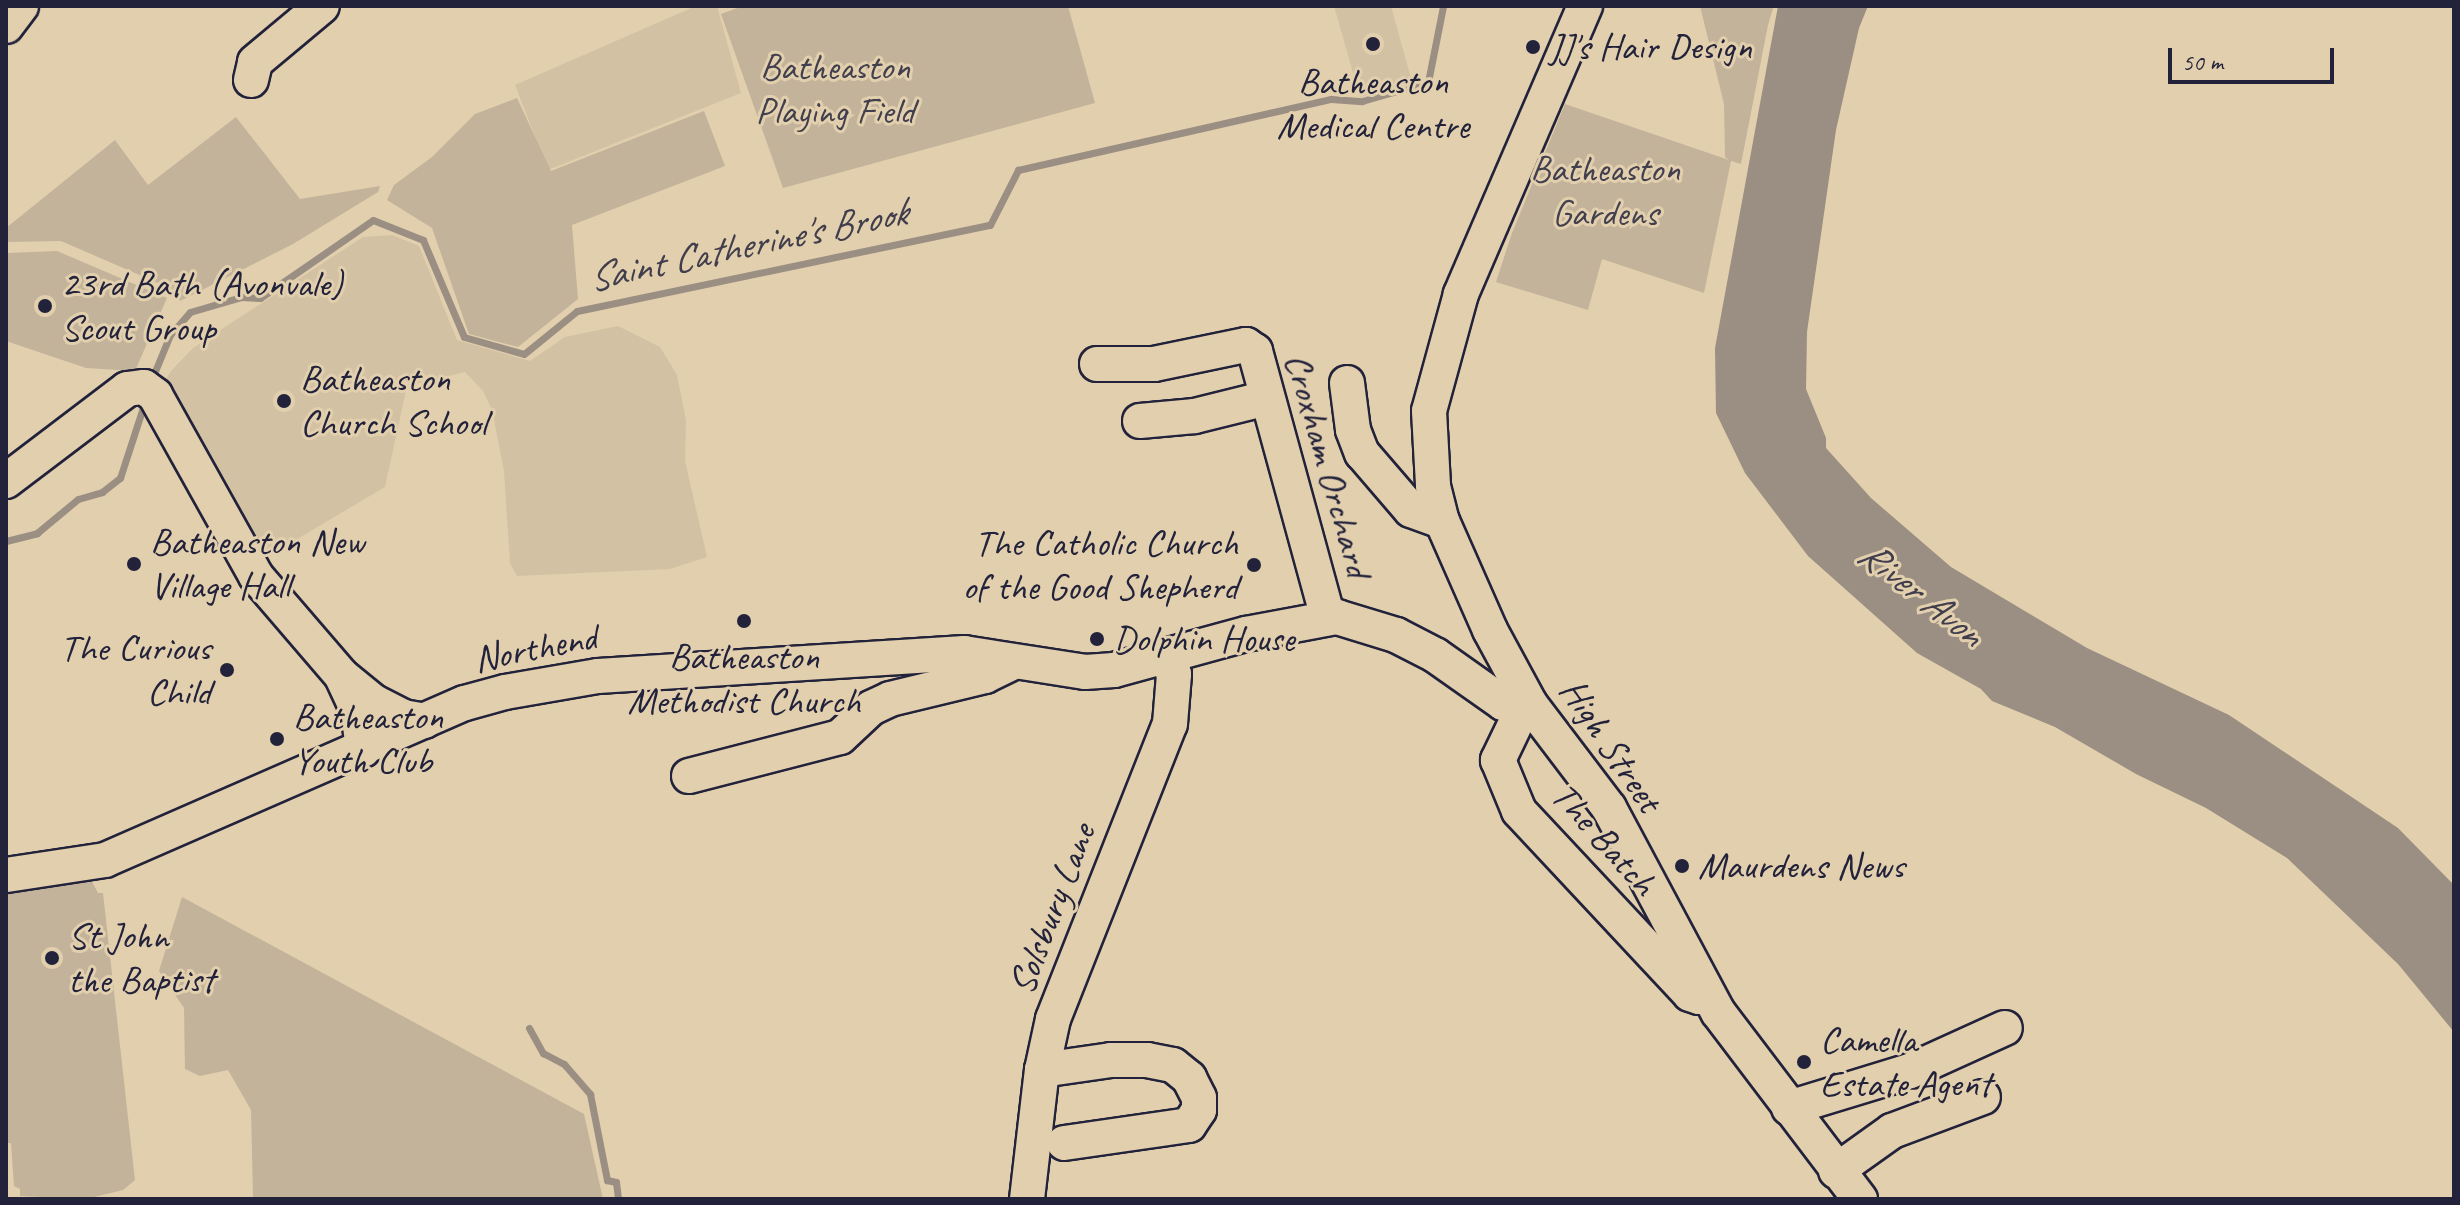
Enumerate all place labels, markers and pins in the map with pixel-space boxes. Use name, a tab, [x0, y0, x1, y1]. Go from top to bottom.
place label: JJ's Hair Design	[1549, 24, 1752, 70]
marker: Batheaston Medical Centre	[1362, 33, 1384, 55]
marker: JJ's Hair Design	[1524, 38, 1542, 56]
place label: Batheaston Medical Centre	[1277, 59, 1469, 148]
place label: 23rd Bath (Avonvale) Scout Group	[61, 261, 342, 350]
marker: 23rd Bath (Avonvale) Scout Group	[36, 297, 54, 315]
place label: Batheaston Church School	[300, 356, 486, 446]
marker: Batheaston Church School	[275, 392, 293, 410]
place label: Batheaston New Village Hall	[150, 519, 365, 608]
place label: The Catholic Church of the Good Shepherd	[962, 520, 1238, 610]
marker: Batheaston New Village Hall	[125, 555, 143, 573]
marker: The Catholic Church of the Good Shepherd	[1245, 556, 1263, 574]
marker: Batheaston Methodist Church	[735, 612, 753, 630]
place label: Dolphin House	[1113, 616, 1294, 662]
place label: The Curious Child	[61, 625, 211, 714]
marker: Dolphin House	[1088, 630, 1106, 648]
place label: Batheaston Methodist Church	[627, 634, 861, 724]
marker: The Curious Child	[218, 661, 236, 679]
place label: Batheaston Youth Club	[293, 694, 443, 784]
marker: Batheaston Youth Club	[268, 730, 286, 748]
place label: Maurdens News	[1698, 843, 1904, 889]
marker: Maurdens News	[1673, 857, 1691, 875]
place label: St John the Baptist	[68, 913, 215, 1002]
marker: St John the Baptist	[43, 949, 61, 967]
place label: Camella Estate Agent	[1820, 1017, 1991, 1106]
marker: Camella Estate Agent	[1795, 1053, 1813, 1071]

